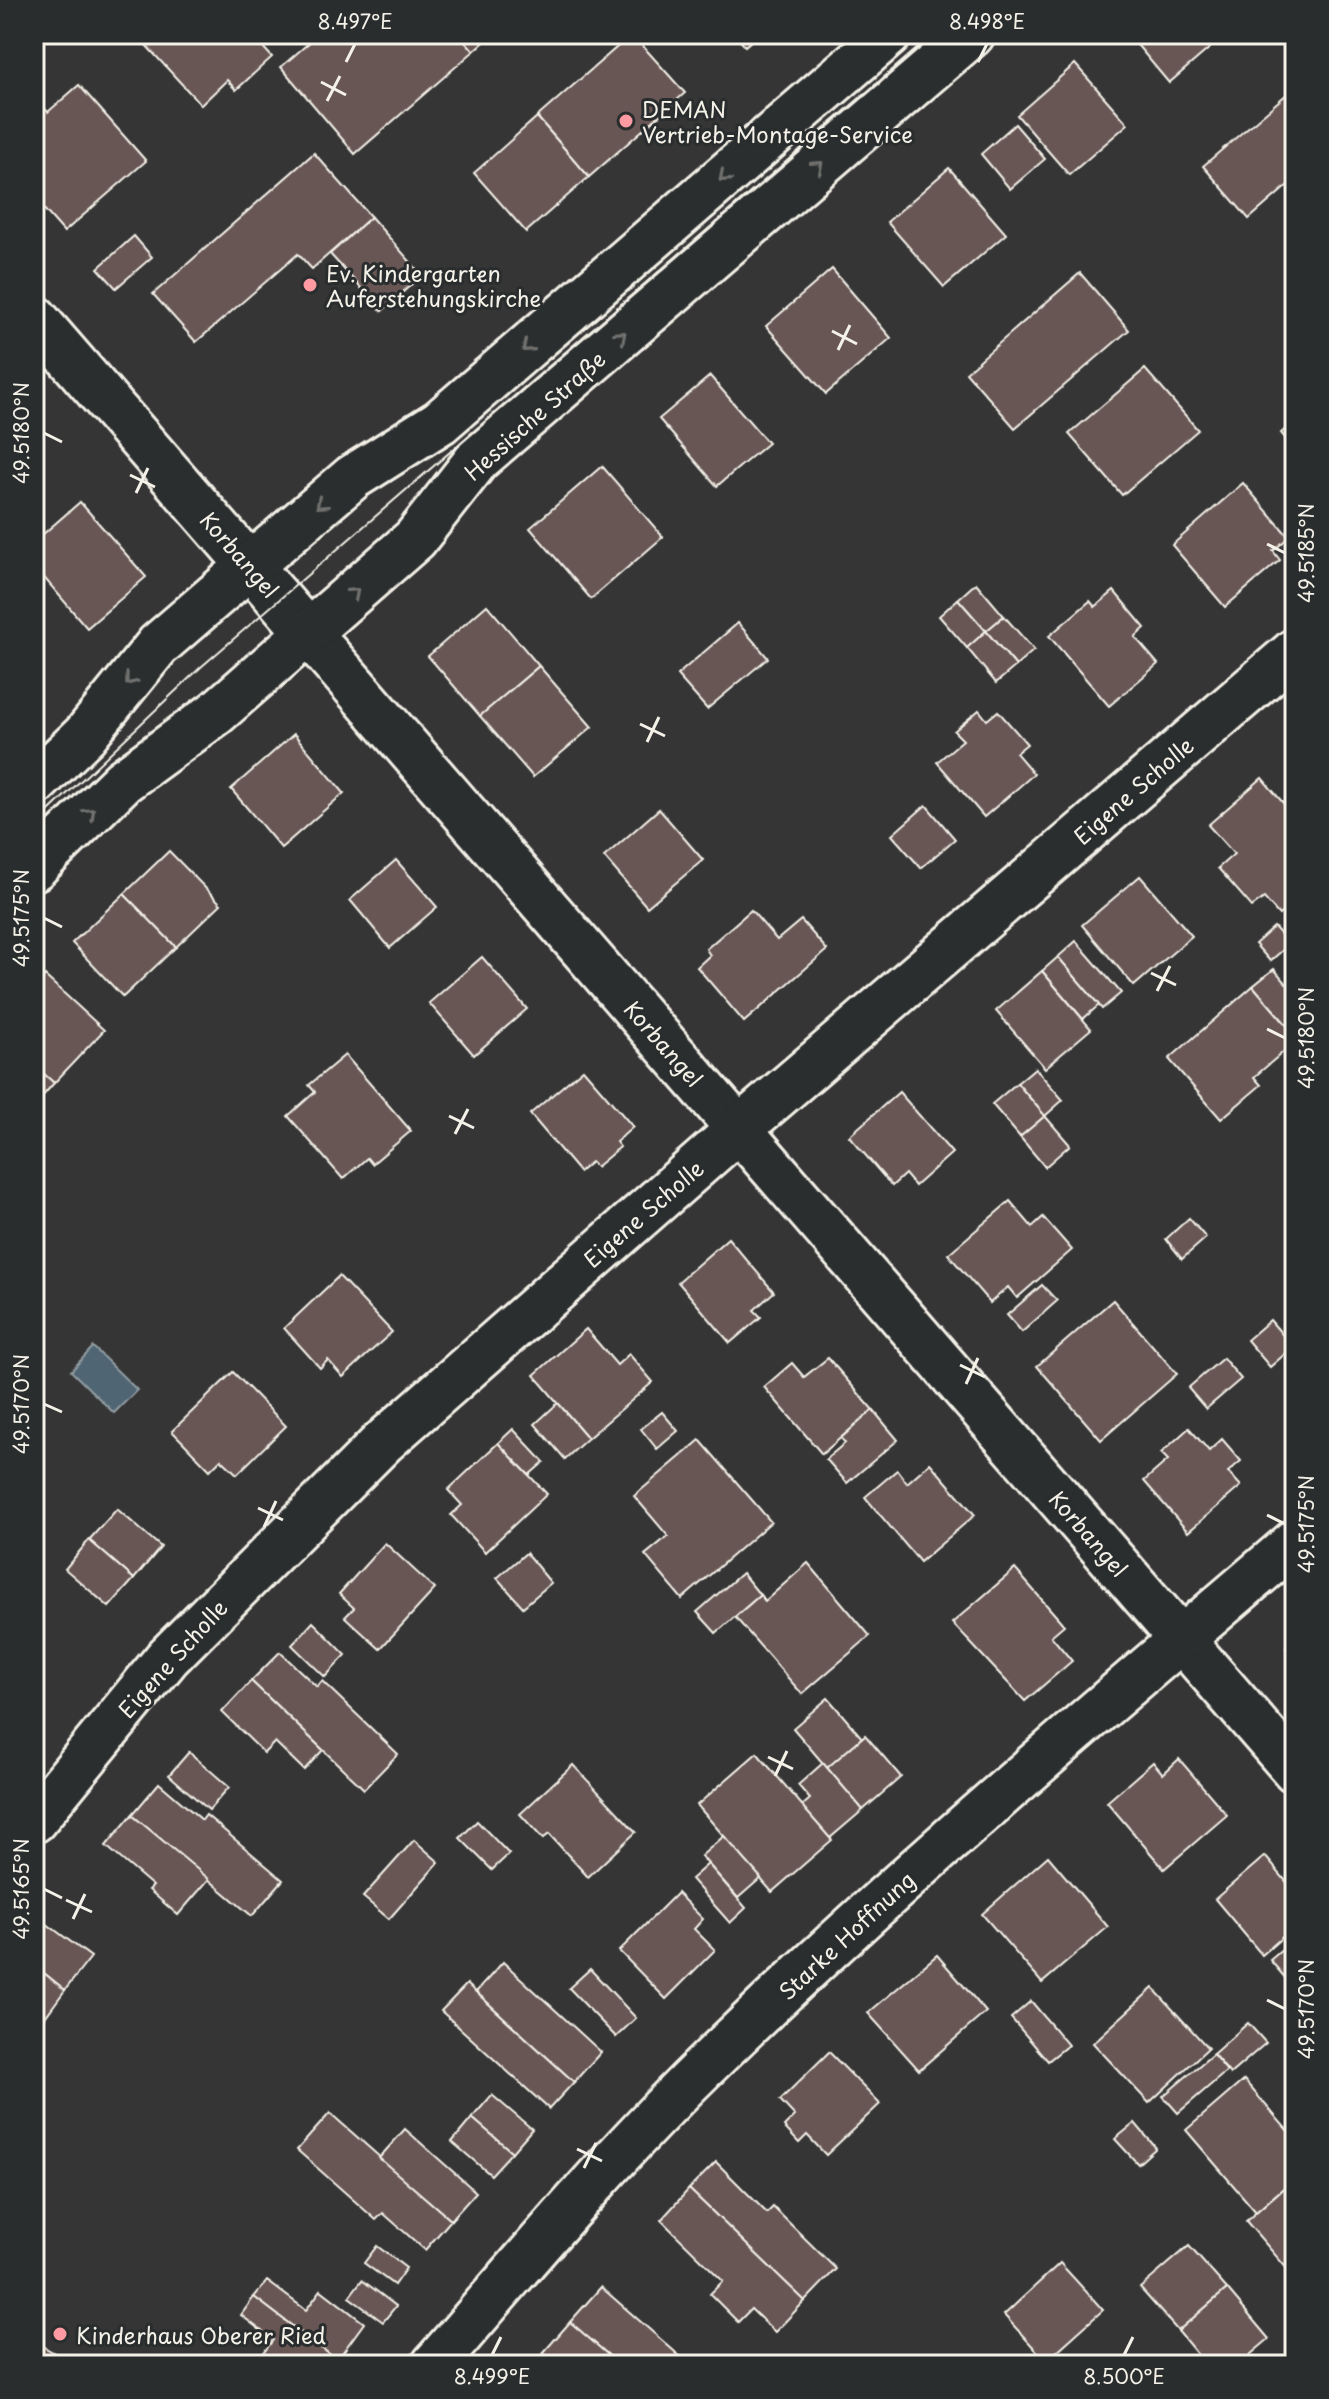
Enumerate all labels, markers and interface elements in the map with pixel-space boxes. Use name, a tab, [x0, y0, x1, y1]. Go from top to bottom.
text: 8.497°E	[318, 6, 392, 36]
text: 8.498°E	[949, 6, 1025, 36]
place label: DEMAN Vertrieb-Montage-Service	[642, 92, 913, 150]
marker: DEMAN Vertrieb-Montage-Service	[617, 112, 635, 130]
one-way arrow	[809, 162, 823, 176]
one-way arrow	[718, 167, 733, 181]
place label: Ev. Kindergarten Auferstehungskirche	[326, 256, 541, 314]
marker: Ev. Kindergarten Auferstehungskirche	[301, 276, 319, 294]
one-way arrow	[612, 331, 627, 346]
one-way arrow	[522, 337, 536, 351]
street label: Hessische Straße	[456, 342, 612, 488]
text: 49.5180°N	[6, 382, 36, 484]
one-way arrow	[316, 494, 330, 509]
street label: Korbangel	[193, 503, 287, 605]
text: 49.5185°N	[1291, 503, 1321, 603]
one-way arrow	[344, 588, 359, 603]
one-way arrow	[125, 670, 140, 685]
street label: Eigene Scholle	[1066, 729, 1200, 851]
one-way arrow	[81, 808, 95, 823]
text: 49.5175°N	[6, 869, 36, 967]
text: 49.5180°N	[1291, 987, 1321, 1089]
street label: Korbangel	[617, 992, 711, 1094]
street label: Eigene Scholle	[576, 1152, 710, 1274]
text: 49.5170°N	[6, 1354, 36, 1454]
text: 49.5175°N	[1291, 1475, 1321, 1573]
street label: Korbangel	[1042, 1482, 1136, 1584]
street label: Eigene Scholle	[110, 1591, 234, 1725]
text: 49.5165°N	[6, 1838, 36, 1940]
street label: Starke Hoffnung	[771, 1863, 921, 2007]
text: 49.5170°N	[1291, 1959, 1321, 2059]
place label: Kinderhaus Oberer Ried	[76, 2318, 326, 2351]
marker: Kinderhaus Oberer Ried	[51, 2325, 69, 2343]
text: 8.499°E	[454, 2361, 530, 2391]
text: 8.500°E	[1083, 2361, 1165, 2391]

